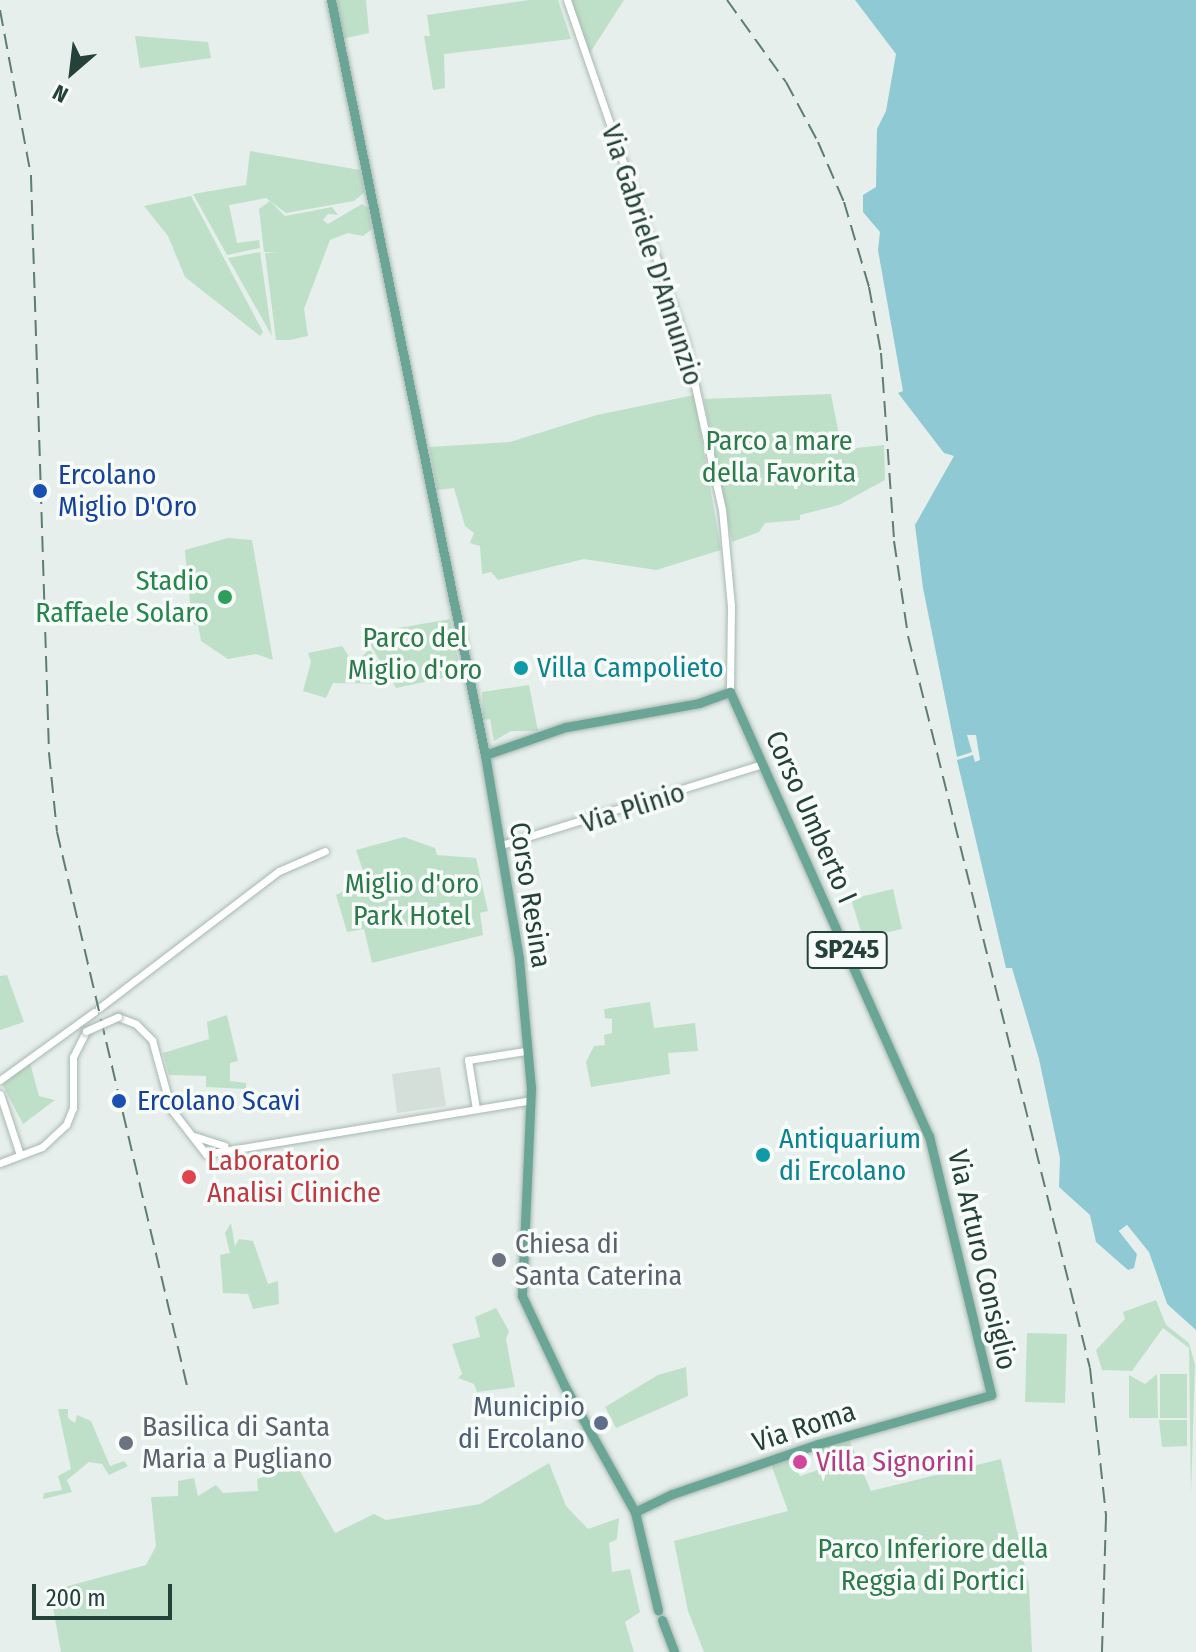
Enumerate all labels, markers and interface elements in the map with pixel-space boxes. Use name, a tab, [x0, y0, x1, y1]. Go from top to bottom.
north arrow	[32, 32, 112, 112]
text: N	[48, 79, 73, 109]
street label: Via Gabriele D'Annunzio	[594, 120, 710, 390]
park label: Parco a mare della Favorita	[702, 424, 856, 490]
place label: Ercolano Miglio D'Oro	[58, 458, 197, 524]
marker: Ercolano Miglio D'Oro	[29, 480, 51, 502]
place label: Stadio Raffaele Solaro	[35, 564, 209, 630]
marker: Stadio Raffaele Solaro	[216, 588, 234, 606]
park label: Parco del Miglio d'oro	[348, 621, 482, 687]
place label: Villa Campolieto	[537, 651, 724, 685]
marker: Villa Campolieto	[512, 659, 530, 677]
street label: Corso Umberto I	[758, 726, 864, 908]
street label: Via Plinio	[577, 775, 689, 841]
street label: Corso Resina	[502, 820, 558, 970]
park label: Miglio d'oro Park Hotel	[345, 867, 479, 933]
road number: SP245	[805, 928, 889, 972]
place label: Ercolano Scavi	[137, 1084, 300, 1118]
marker: Ercolano Scavi	[108, 1090, 130, 1112]
place label: Antiquarium di Ercolano	[779, 1122, 921, 1188]
place label: Laboratorio Analisi Cliniche	[207, 1144, 381, 1210]
marker: Antiquarium di Ercolano	[754, 1146, 772, 1164]
street label: Via Arturo Consiglio	[940, 1147, 1024, 1373]
marker: Laboratorio Analisi Cliniche	[178, 1166, 200, 1188]
place label: Chiesa di Santa Caterina	[515, 1227, 682, 1293]
marker: Chiesa di Santa Caterina	[490, 1251, 508, 1269]
place label: Municipio di Ercolano	[458, 1390, 585, 1456]
street label: Via Roma	[748, 1395, 860, 1459]
place label: Basilica di Santa Maria a Pugliano	[142, 1410, 332, 1476]
marker: Municipio di Ercolano	[592, 1414, 610, 1432]
marker: Basilica di Santa Maria a Pugliano	[117, 1434, 135, 1452]
place label: Villa Signorini	[816, 1445, 974, 1479]
marker: Villa Signorini	[791, 1453, 809, 1471]
park label: Parco Inferiore della Reggia di Portici	[817, 1532, 1049, 1598]
scale bar	[36, 1568, 176, 1618]
text: 200 m	[46, 1584, 106, 1612]

